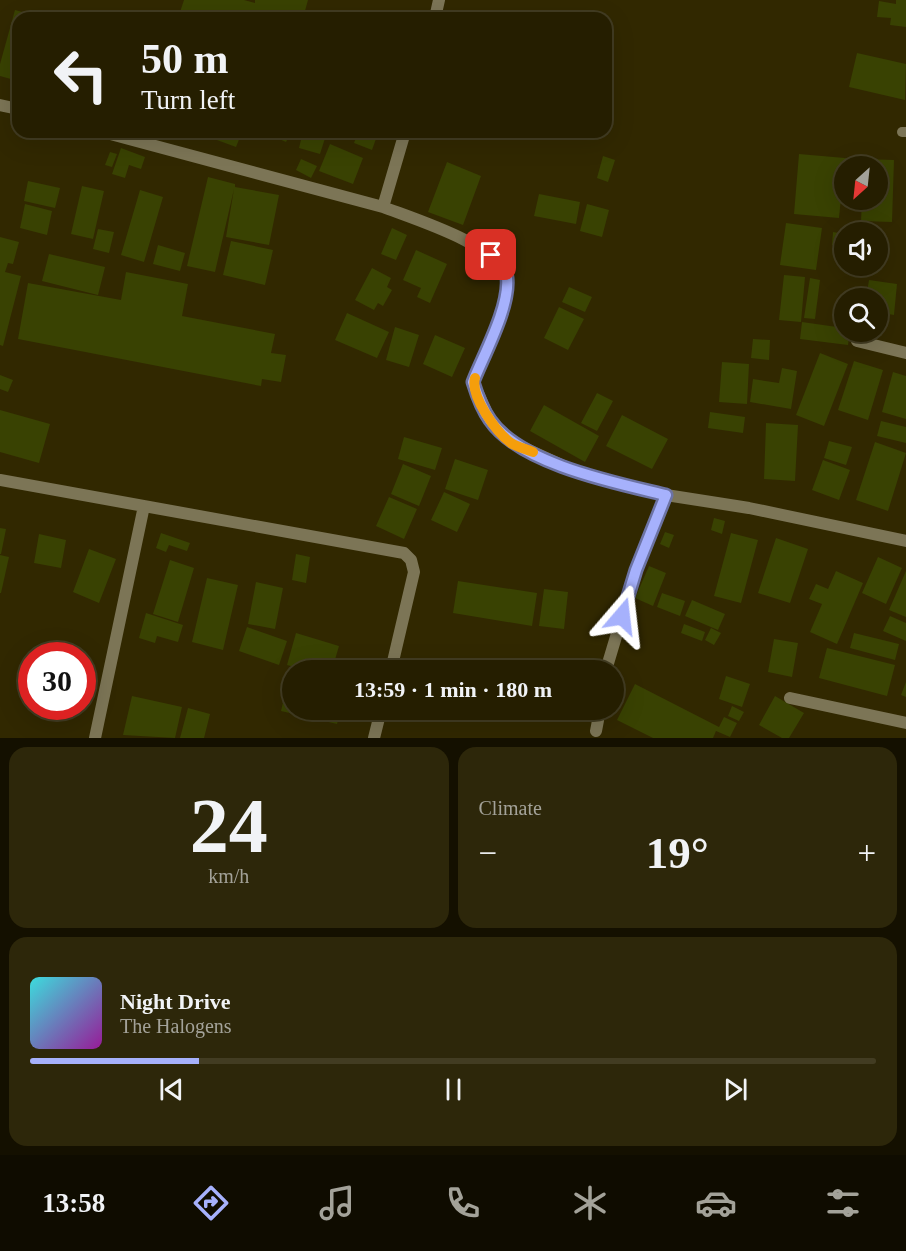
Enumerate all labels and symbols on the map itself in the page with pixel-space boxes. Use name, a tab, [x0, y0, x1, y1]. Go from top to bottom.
north arrow	[834, 156, 888, 210]
pin	[465, 229, 516, 280]
position arrow	[590, 584, 654, 648]
speed limit sign: 30	[18, 642, 96, 720]

